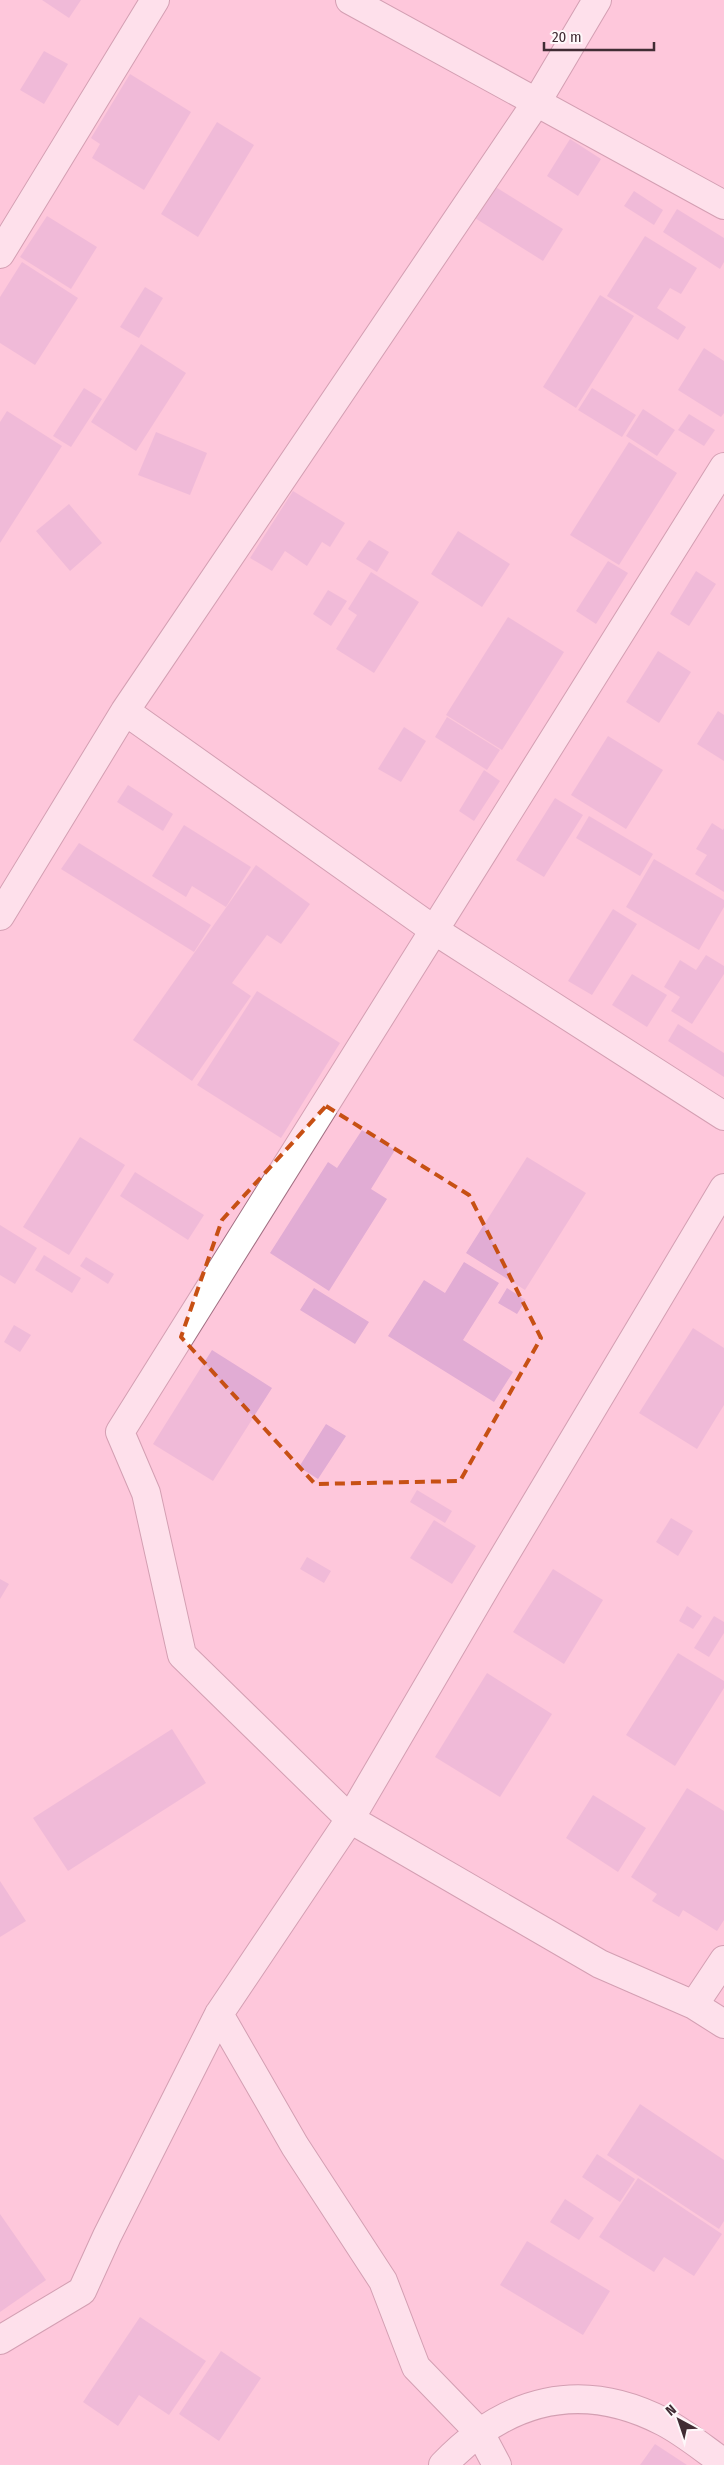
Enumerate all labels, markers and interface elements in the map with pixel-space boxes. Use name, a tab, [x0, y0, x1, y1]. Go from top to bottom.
scale bar	[544, 20, 654, 52]
text: 20 m	[552, 28, 582, 46]
north arrow	[654, 2395, 704, 2445]
text: N	[662, 2401, 680, 2420]

